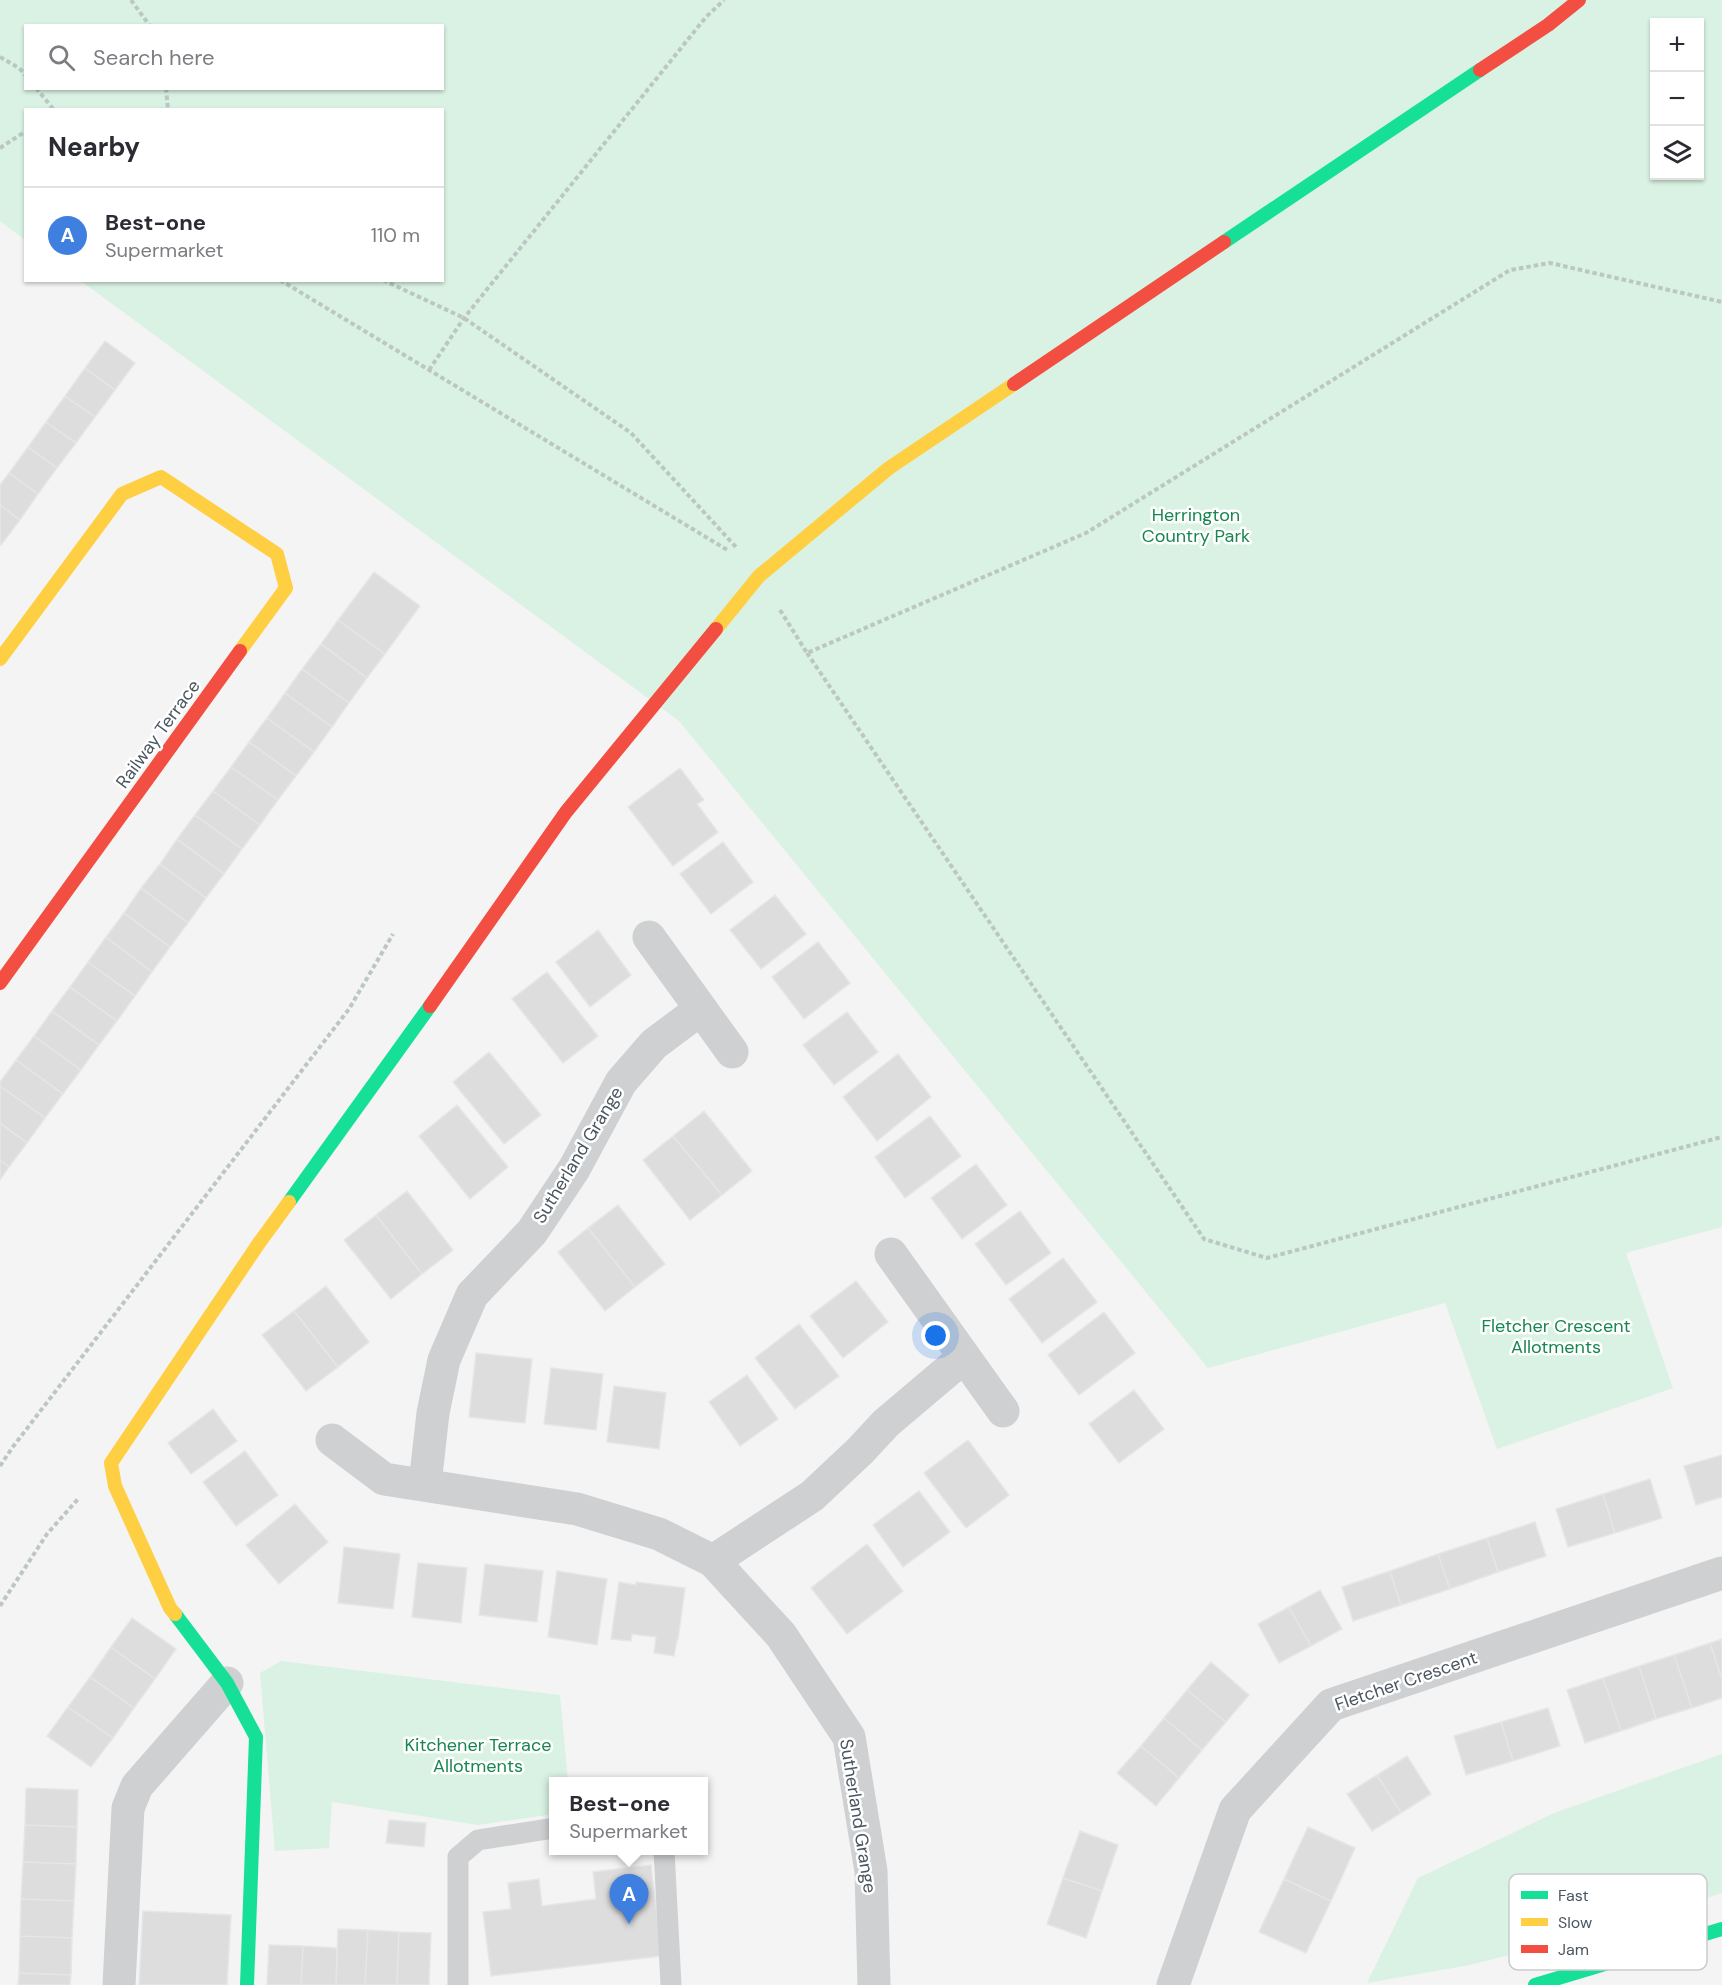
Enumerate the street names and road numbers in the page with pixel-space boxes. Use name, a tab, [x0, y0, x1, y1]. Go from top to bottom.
street label: Railway Terrace	[110, 675, 206, 793]
street label: Sutherland Grange	[528, 1082, 628, 1228]
street label: Fletcher Crescent	[1332, 1645, 1480, 1717]
street label: Sutherland Grange	[834, 1737, 882, 1895]

